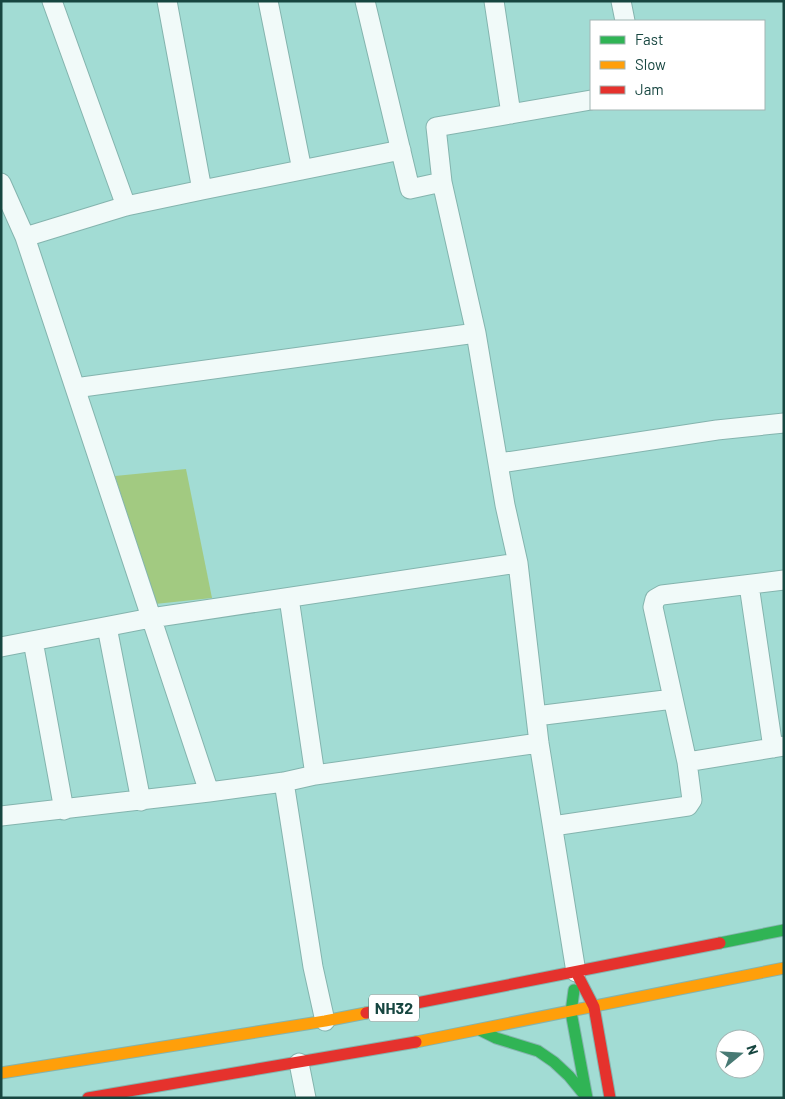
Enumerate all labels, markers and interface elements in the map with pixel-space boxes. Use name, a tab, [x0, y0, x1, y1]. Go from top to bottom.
legend	[590, 20, 765, 110]
text: Fast	[635, 30, 663, 48]
text: Slow	[635, 55, 666, 73]
text: Jam	[635, 80, 664, 98]
road number: NH32	[369, 994, 419, 1021]
north arrow	[715, 1029, 765, 1079]
text: N	[743, 1043, 762, 1057]

